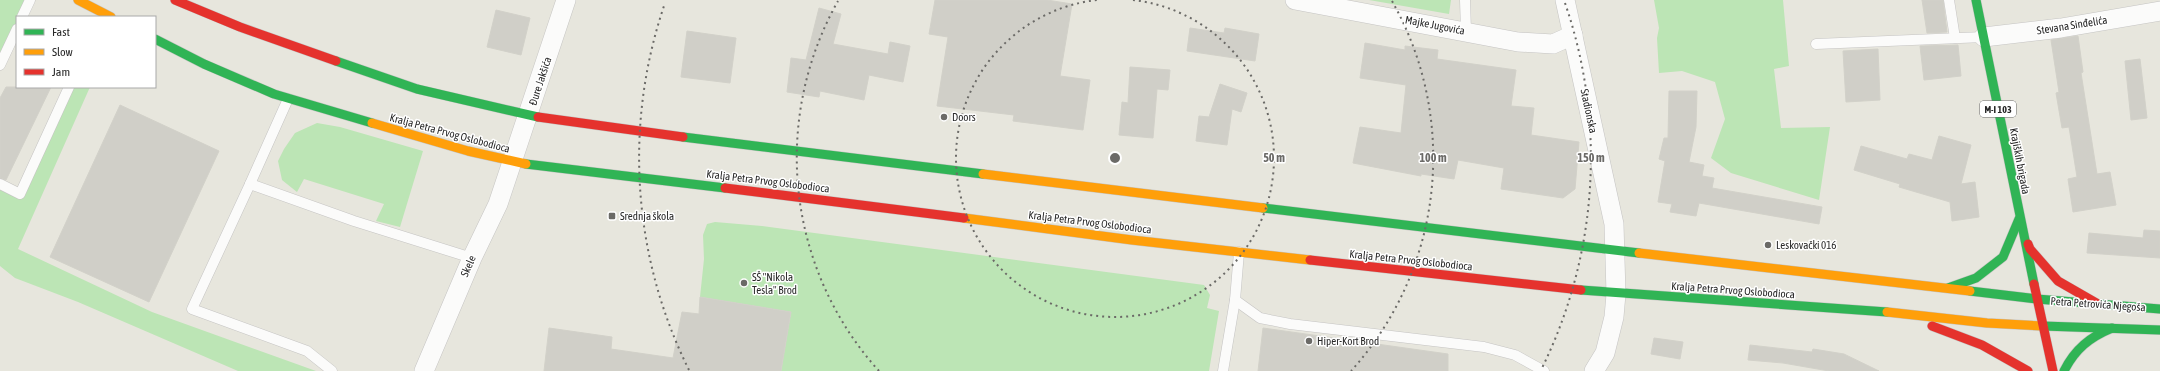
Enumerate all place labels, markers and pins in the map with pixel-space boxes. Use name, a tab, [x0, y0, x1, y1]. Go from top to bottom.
place label: Doors	[952, 111, 976, 123]
marker: Doors	[939, 112, 949, 122]
centre of rings	[1108, 151, 1122, 165]
place label: Srednja škola	[620, 210, 674, 222]
marker: Srednja škola	[607, 211, 617, 221]
place label: Leskovački 016	[1776, 239, 1836, 251]
marker: Leskovački 016	[1763, 240, 1773, 250]
place label: SŠ "Nikola Tesla" Brod	[752, 271, 797, 296]
marker: SŠ "Nikola Tesla" Brod	[739, 278, 749, 288]
place label: Hiper-Kort Brod	[1317, 335, 1379, 347]
marker: Hiper-Kort Brod	[1304, 336, 1314, 346]

